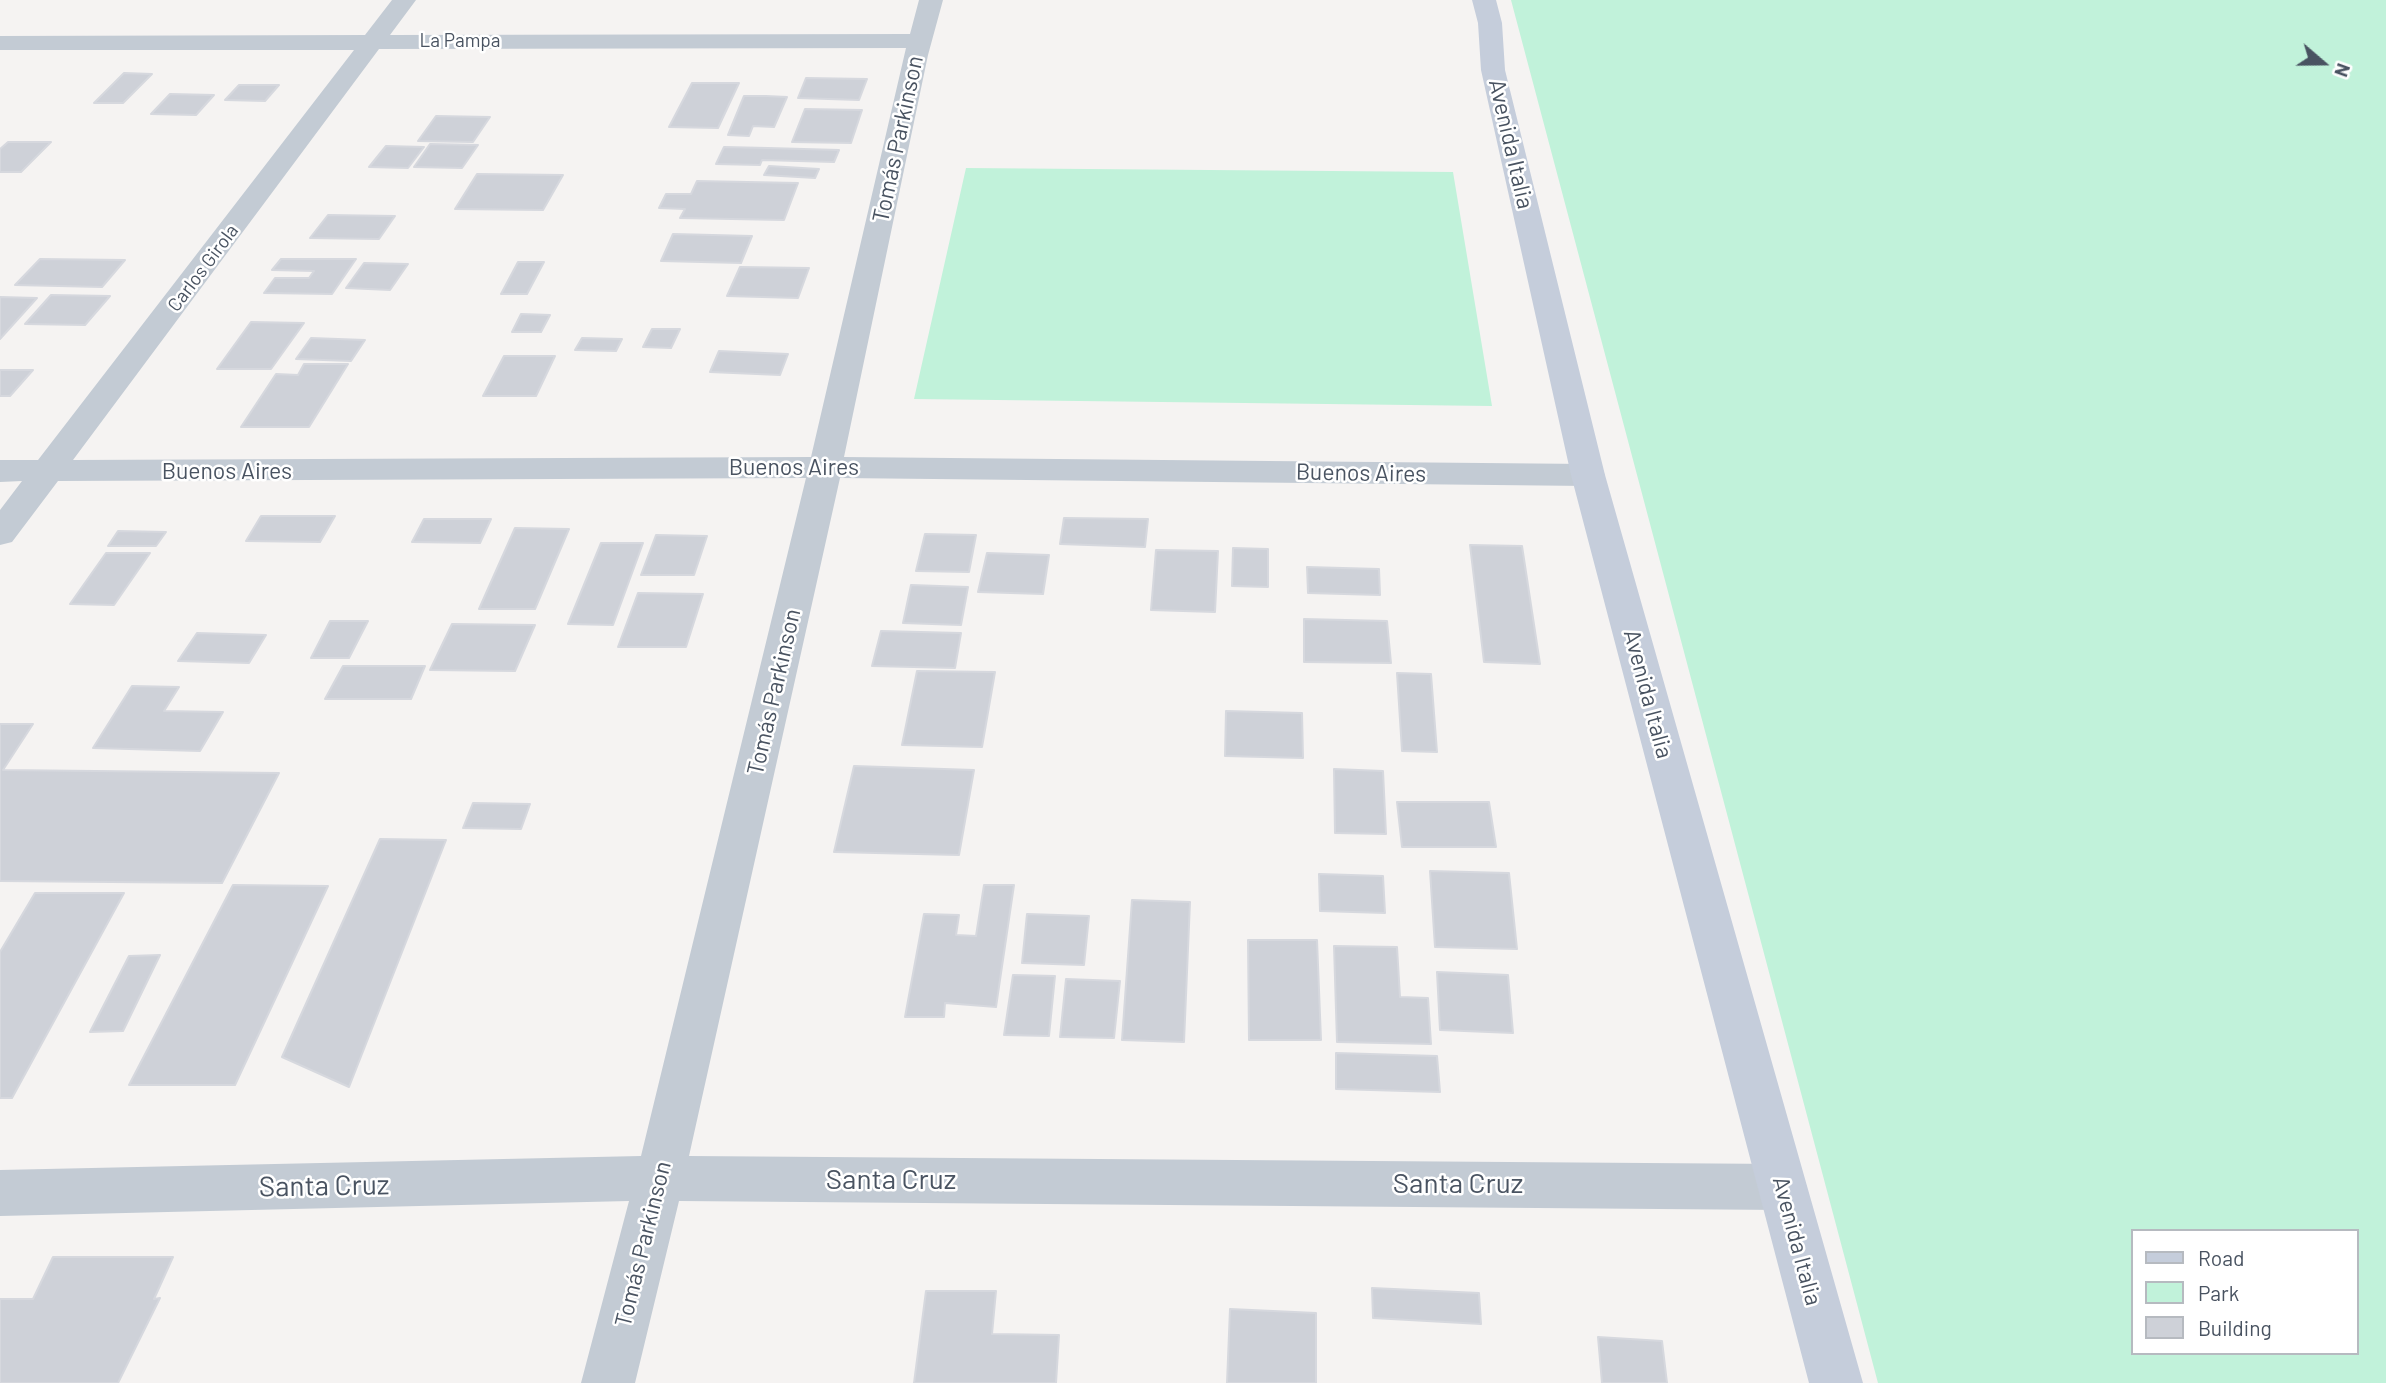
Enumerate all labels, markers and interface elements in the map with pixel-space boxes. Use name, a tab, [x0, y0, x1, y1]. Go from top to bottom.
north arrow	[2288, 28, 2358, 98]
street label: La Pampa	[419, 30, 501, 52]
street label: Tomás Parkinson	[867, 53, 929, 225]
text: N	[2330, 60, 2356, 80]
street label: Avenida Italia	[1483, 76, 1539, 212]
street label: Carlos Girola	[163, 220, 243, 316]
street label: Buenos Aires	[729, 453, 859, 481]
street label: Buenos Aires	[162, 457, 292, 485]
street label: Buenos Aires	[1296, 458, 1426, 488]
street label: Tomás Parkinson	[741, 606, 807, 778]
street label: Avenida Italia	[1618, 627, 1678, 761]
street label: Tomás Parkinson	[609, 1158, 677, 1330]
street label: Santa Cruz	[826, 1163, 956, 1197]
street label: Santa Cruz	[1393, 1167, 1523, 1201]
street label: Santa Cruz	[258, 1168, 390, 1204]
street label: Avenida Italia	[1767, 1174, 1827, 1308]
legend	[2130, 1229, 2358, 1355]
text: Road	[2198, 1245, 2244, 1270]
text: Park	[2198, 1280, 2239, 1305]
text: Building	[2198, 1315, 2272, 1340]

